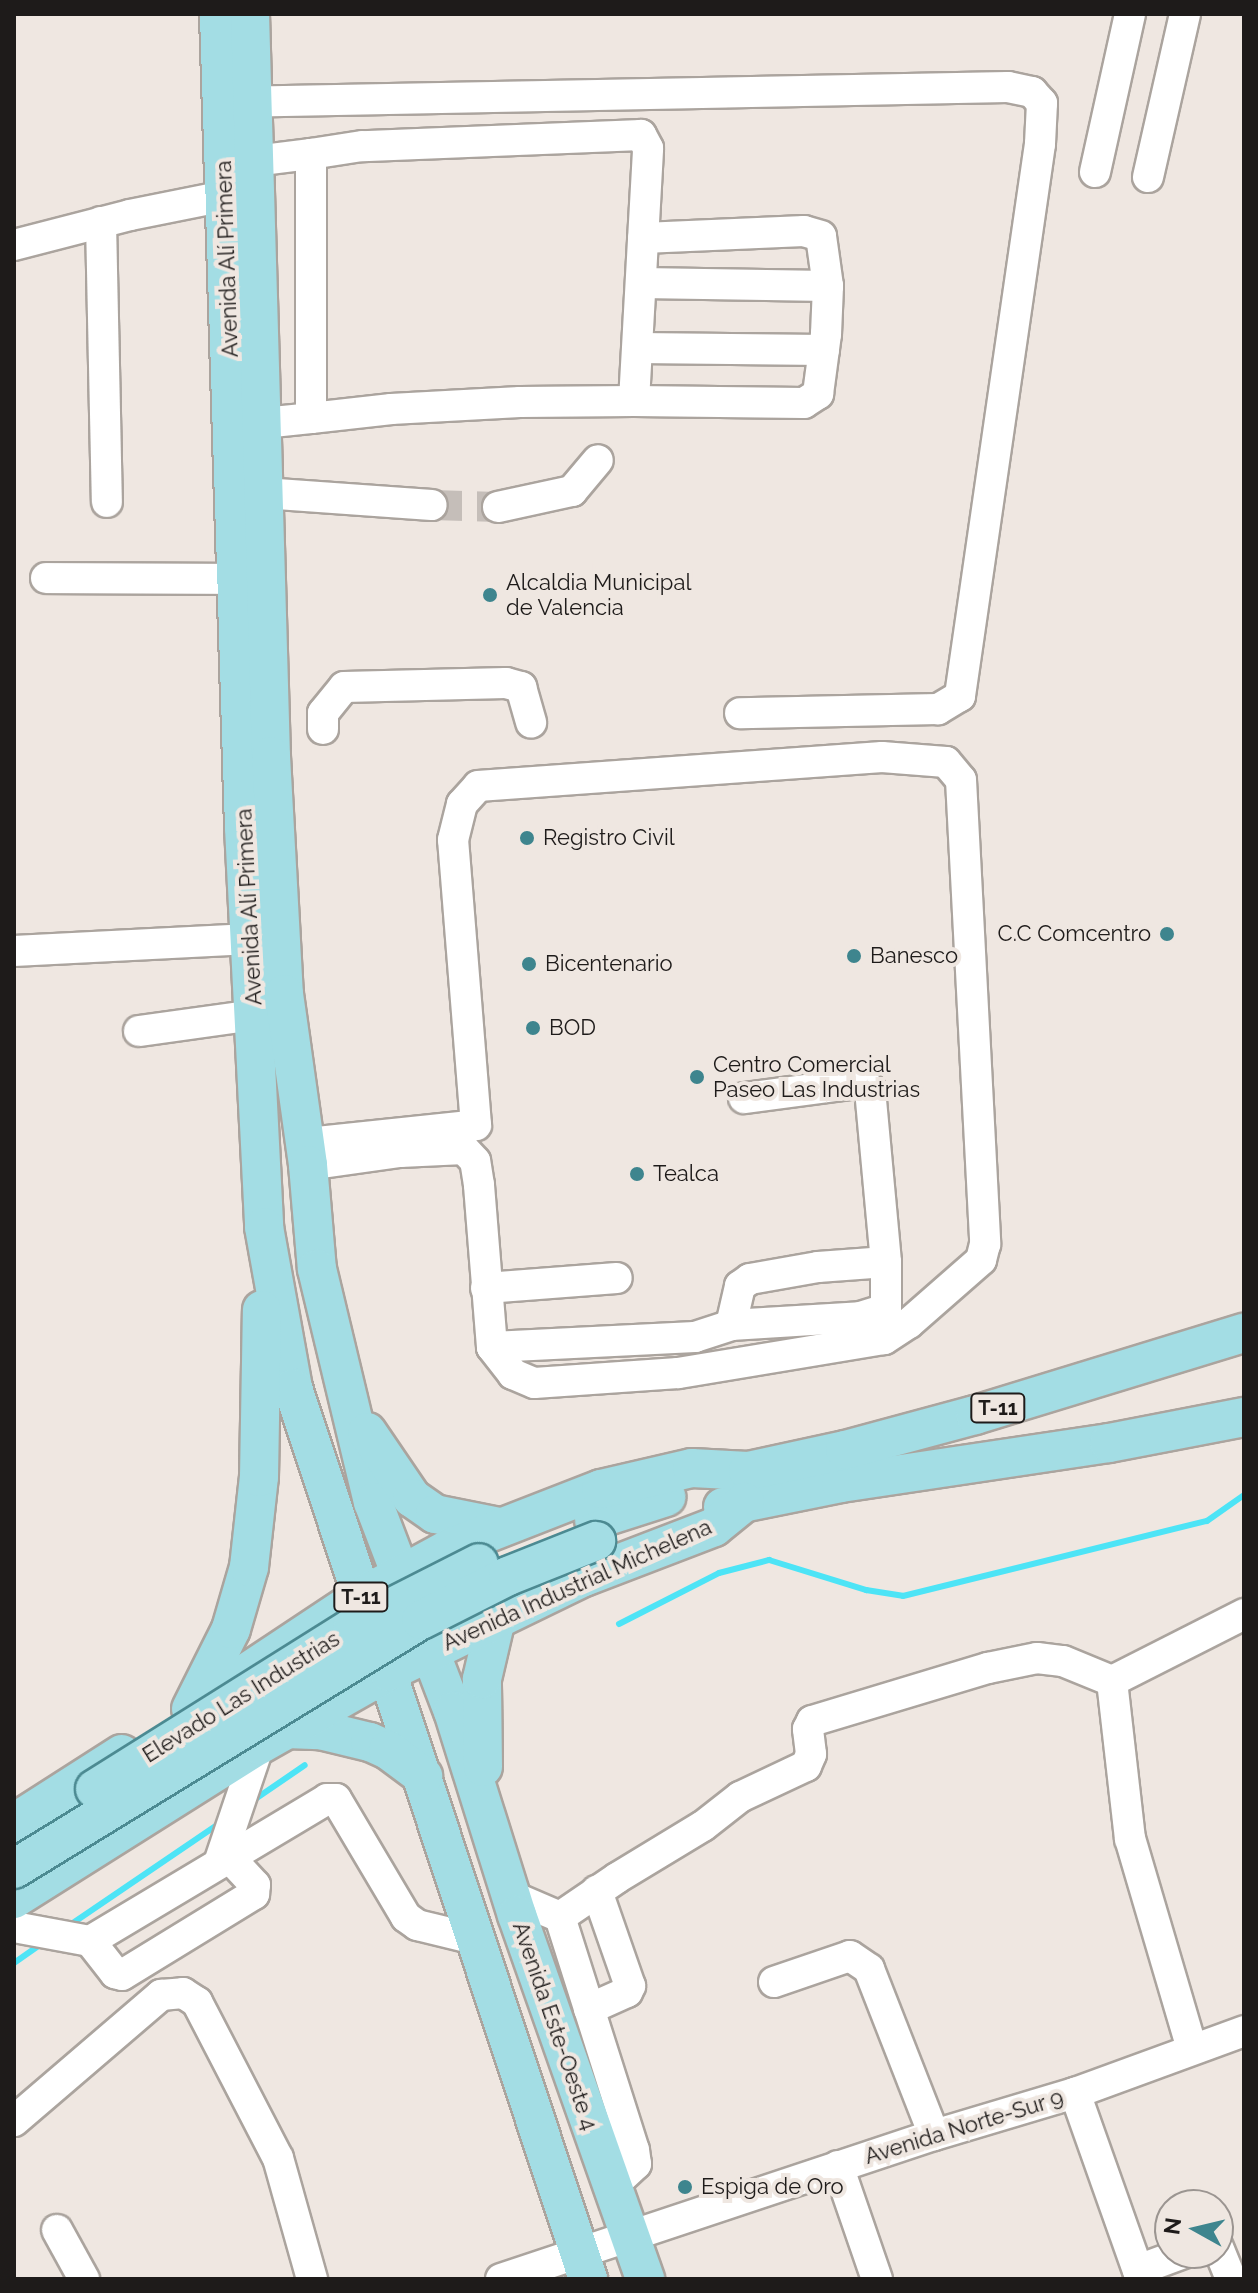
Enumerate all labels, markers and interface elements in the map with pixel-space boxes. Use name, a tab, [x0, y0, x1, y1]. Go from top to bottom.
street label: Avenida Alí Primera	[210, 160, 244, 358]
place label: Alcaldia Municipal de Valencia	[506, 569, 691, 620]
marker: Alcaldia Municipal de Valencia	[481, 586, 499, 604]
street label: Avenida Alí Primera	[231, 808, 267, 1006]
place label: Registro Civil	[543, 825, 675, 851]
marker: Registro Civil	[518, 829, 536, 847]
place label: C.C Comcentro	[998, 921, 1151, 947]
marker: C.C Comcentro	[1158, 925, 1176, 943]
place label: Banesco	[870, 943, 958, 969]
marker: Banesco	[845, 947, 863, 965]
place label: Bicentenario	[545, 951, 673, 977]
marker: Bicentenario	[520, 955, 538, 973]
place label: BOD	[549, 1015, 596, 1041]
marker: BOD	[524, 1019, 542, 1037]
place label: Centro Comercial Paseo Las Industrias	[713, 1051, 920, 1102]
marker: Centro Comercial Paseo Las Industrias	[688, 1068, 706, 1086]
place label: Tealca	[653, 1161, 719, 1187]
marker: Tealca	[628, 1165, 646, 1183]
road number: T-11	[970, 1392, 1026, 1424]
street label: Avenida Industrial Michelena	[438, 1514, 716, 1656]
road number: T-11	[333, 1581, 389, 1613]
street label: Elevado Las Industrias	[138, 1626, 344, 1768]
street label: Avenida Este-Oeste 4	[507, 1918, 603, 2134]
street label: Avenida Norte-Sur 9	[861, 2084, 1067, 2170]
place label: Espiga de Oro	[701, 2174, 844, 2200]
marker: Espiga de Oro	[676, 2178, 694, 2196]
north arrow	[1154, 2189, 1234, 2269]
text: N	[1158, 2216, 1186, 2236]

